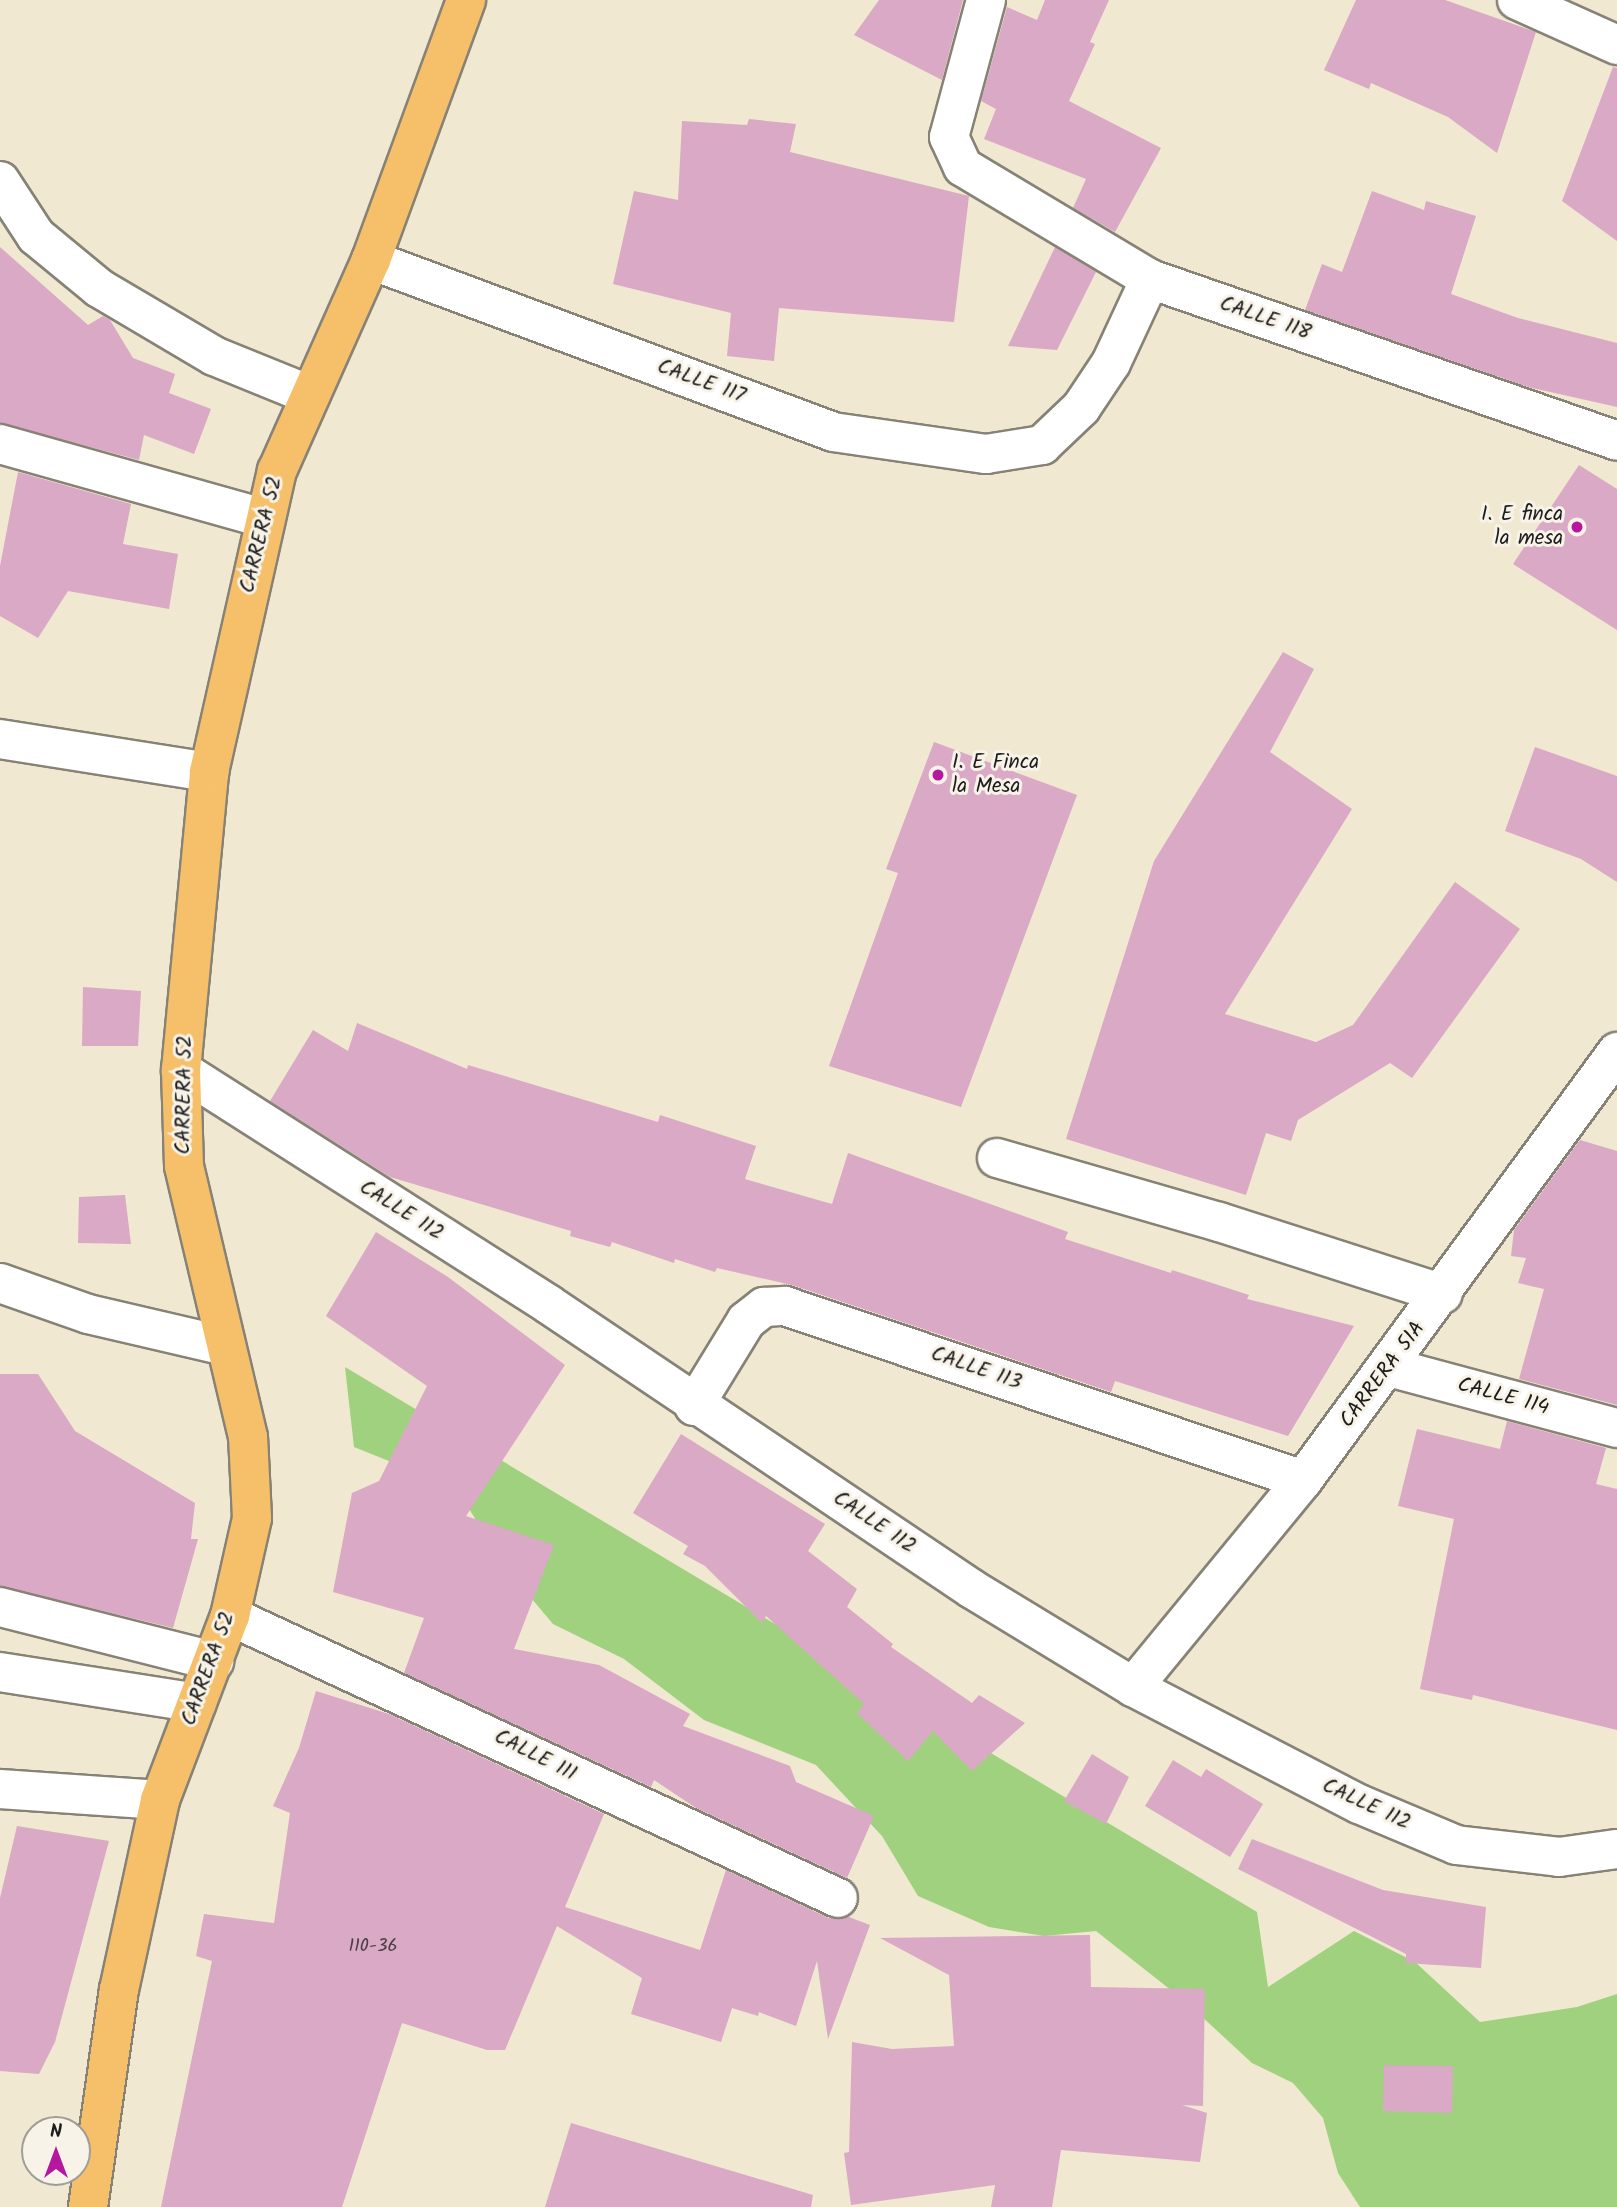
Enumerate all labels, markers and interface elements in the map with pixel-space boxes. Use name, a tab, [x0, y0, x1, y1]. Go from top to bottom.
street label: CALLE 118	[1216, 292, 1314, 346]
street label: CALLE 117	[654, 354, 748, 410]
street label: CARRERA 52	[235, 474, 289, 596]
place label: I. E finca la mesa	[1481, 502, 1563, 552]
marker: I. E finca la mesa	[1569, 519, 1585, 535]
place label: I. E Finca la Mesa	[952, 750, 1039, 800]
marker: I. E Finca la Mesa	[930, 767, 946, 783]
street label: CARRERA 52	[171, 1035, 199, 1155]
street label: CALLE 112	[354, 1175, 448, 1247]
street label: CARRERA 51A	[1335, 1317, 1431, 1433]
street label: CALLE 113	[927, 1342, 1025, 1396]
street label: CALLE 114	[1454, 1373, 1552, 1421]
street label: CALLE 112	[828, 1486, 920, 1560]
street label: CARRERA 52	[177, 1609, 241, 1729]
street label: CALLE 111	[490, 1725, 580, 1787]
street label: CALLE 112	[1318, 1774, 1414, 1836]
house number: 110-36	[349, 1936, 397, 1958]
north arrow	[21, 2116, 91, 2186]
text: N	[50, 2117, 62, 2147]

